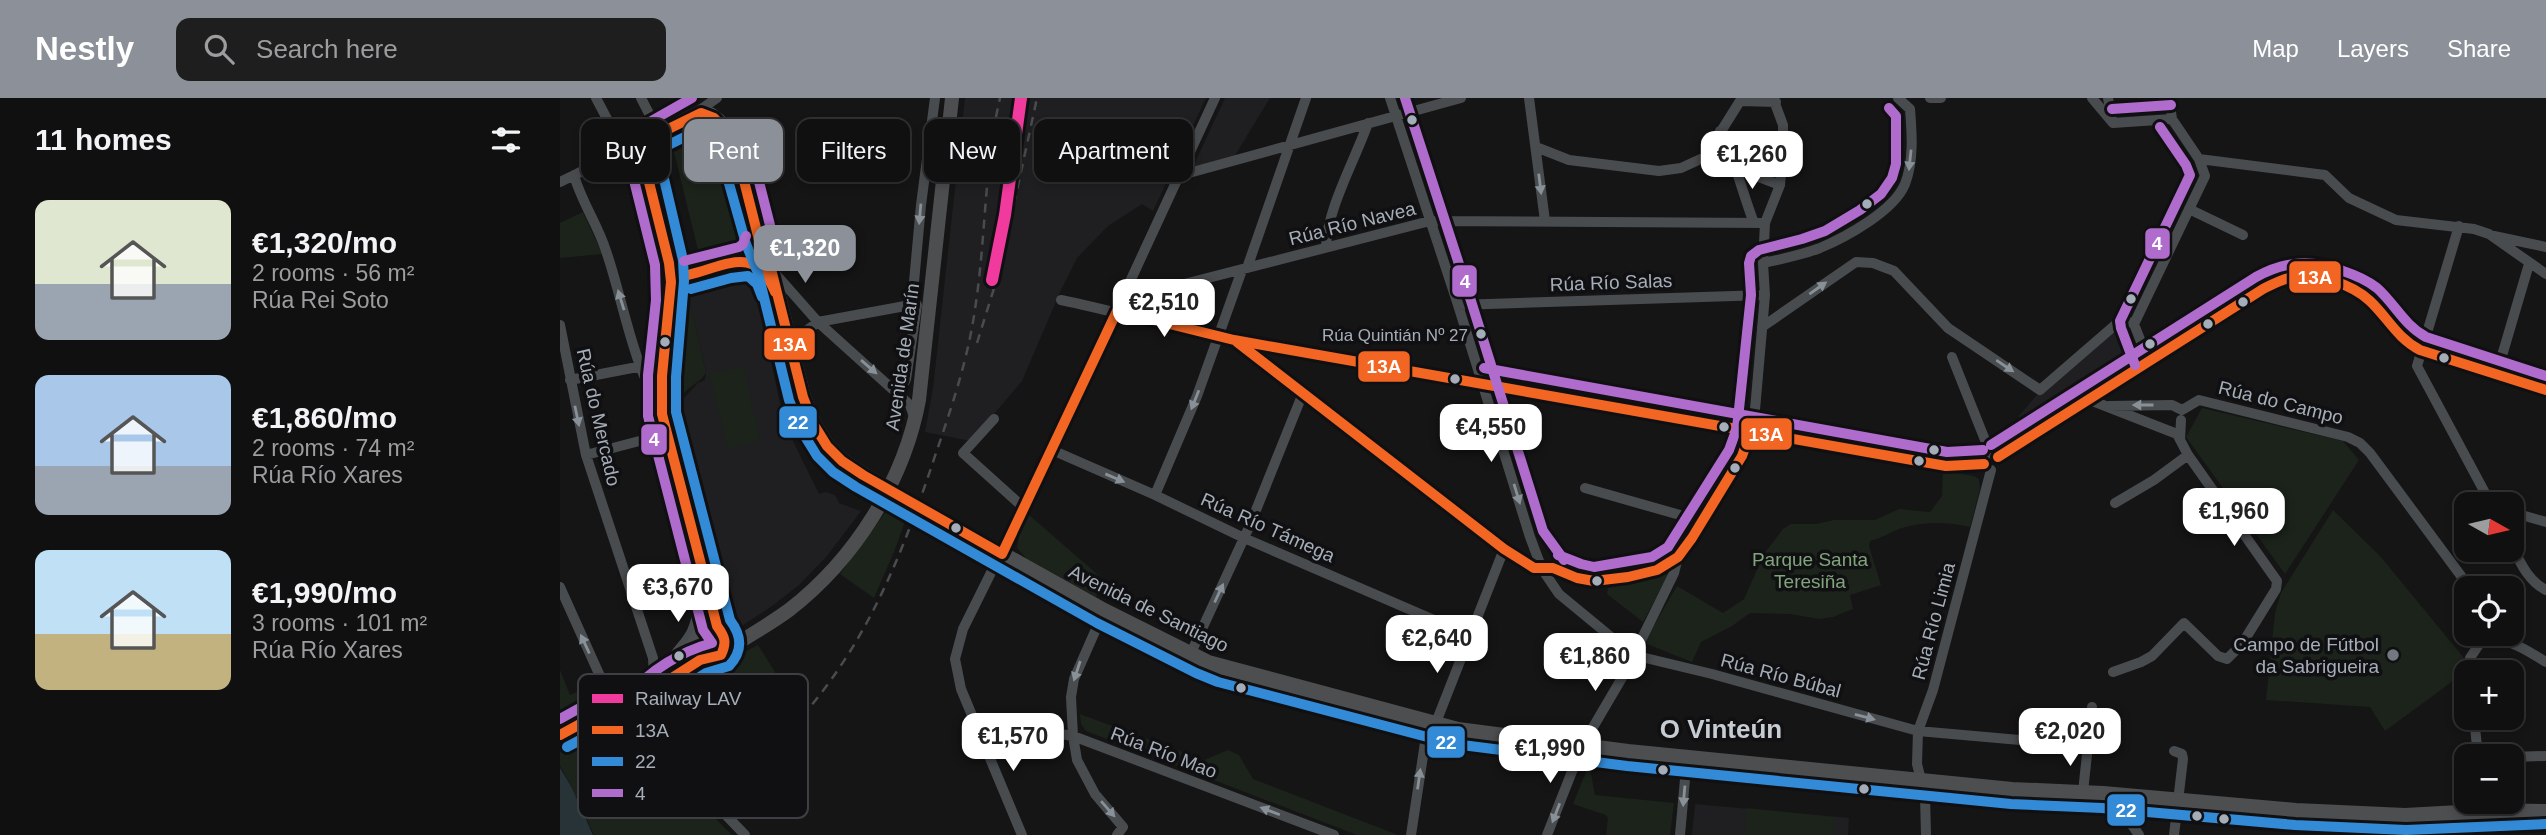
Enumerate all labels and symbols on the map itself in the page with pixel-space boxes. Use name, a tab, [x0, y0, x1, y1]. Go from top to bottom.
unlabelled marker	[1405, 113, 1419, 127]
pin: €1,260	[1695, 132, 1809, 191]
one-way arrow	[1904, 149, 1915, 171]
one-way arrow	[1535, 173, 1546, 195]
street label: Rúa Río Navea	[1287, 197, 1418, 249]
unlabelled marker	[1860, 197, 1874, 211]
one-way arrow	[914, 203, 925, 225]
pin: €1,320	[748, 226, 862, 285]
line badge: 4	[2144, 227, 2171, 260]
text: 4	[2152, 233, 2163, 254]
line badge: 13A	[2288, 260, 2342, 294]
line badge: 4	[1451, 264, 1478, 298]
text: 13A	[2298, 267, 2333, 288]
street label: Rúa Río Salas	[1549, 270, 1673, 295]
text: 4	[1460, 271, 1471, 292]
pin: €2,510	[1107, 280, 1221, 339]
one-way arrow	[1809, 281, 1827, 295]
street label: Avenida de Marín	[882, 282, 923, 432]
one-way arrow	[616, 289, 626, 310]
unlabelled marker	[2124, 292, 2138, 306]
unlabelled marker	[2236, 295, 2250, 309]
unlabelled marker	[2201, 317, 2215, 331]
place label: Rúa Quintián Nº 27	[1322, 326, 1468, 345]
line badge: 13A	[763, 327, 816, 361]
marker: Rúa Quintián Nº 27	[1474, 327, 1488, 341]
text: 13A	[773, 334, 808, 355]
unlabelled marker	[658, 335, 672, 349]
unlabelled marker	[2143, 337, 2157, 351]
street label: Rúa do Mercado	[572, 346, 625, 488]
line badge: 13A	[1357, 350, 1411, 383]
unlabelled marker	[2437, 351, 2451, 365]
text: 13A	[1367, 356, 1402, 377]
one-way arrow	[861, 359, 878, 374]
one-way arrow	[1996, 359, 2014, 373]
unlabelled marker	[1448, 372, 1462, 386]
street label: Rúa do Campo	[2216, 377, 2345, 428]
one-way arrow	[1190, 390, 1201, 411]
one-way arrow	[2132, 399, 2154, 411]
pin: €4,550	[1434, 404, 1548, 464]
one-way arrow	[572, 405, 583, 427]
line badge: 22	[778, 405, 818, 439]
text: 22	[787, 412, 809, 433]
line badge: 13A	[1740, 417, 1793, 451]
unlabelled marker	[1717, 420, 1731, 434]
line badge: 4	[640, 423, 668, 456]
text: 13A	[1749, 424, 1784, 445]
text: 4	[649, 429, 660, 450]
unlabelled marker	[1927, 443, 1941, 457]
unlabelled marker	[1912, 454, 1926, 468]
unlabelled marker	[1728, 461, 1742, 475]
one-way arrow	[1104, 472, 1125, 483]
one-way arrow	[1512, 484, 1522, 505]
street label: Rúa Río Támega	[1198, 489, 1338, 567]
pin: €1,960	[2177, 489, 2291, 548]
north arrow	[2454, 492, 2524, 562]
unlabelled marker	[949, 521, 963, 535]
park label: Parque Santa Teresiña	[1752, 549, 1869, 592]
street label: Rúa Río Limia	[1908, 560, 1959, 682]
street label: Avenida de Santiago	[1066, 561, 1232, 656]
pin: €3,670	[621, 564, 735, 624]
unlabelled marker	[1590, 574, 1604, 588]
one-way arrow	[1213, 583, 1225, 603]
pin: €2,640	[1380, 616, 1494, 675]
one-way arrow	[579, 634, 591, 654]
pin: €1,860	[1538, 634, 1652, 693]
place label: Campo de Fútbol da Sabrigueira	[2233, 634, 2379, 677]
marker: Campo de Fútbol da Sabrigueira	[2385, 647, 2401, 663]
unlabelled marker	[672, 649, 686, 663]
street label: Rúa Río Búbal	[1718, 649, 1843, 702]
one-way arrow	[1072, 661, 1082, 682]
legend	[578, 674, 808, 818]
unlabelled marker	[1234, 681, 1248, 695]
text: Railway LAV	[635, 688, 742, 709]
pin: €2,020	[2013, 708, 2127, 768]
one-way arrow	[1855, 712, 1876, 722]
pin: €1,570	[956, 714, 1070, 773]
district label: O Vinteún	[1660, 714, 1782, 744]
text: 13A	[635, 720, 669, 741]
street label: Rúa Río Mao	[1108, 723, 1220, 782]
line badge: 22	[1426, 725, 1466, 759]
pin: €1,990	[1493, 726, 1607, 785]
text: 22	[1435, 732, 1457, 753]
text: 22	[635, 751, 656, 772]
unlabelled marker	[1656, 763, 1670, 777]
one-way arrow	[1414, 768, 1425, 790]
unlabelled marker	[1857, 782, 1871, 796]
text: 4	[635, 783, 646, 804]
one-way arrow	[1678, 785, 1689, 807]
line badge: 22	[2106, 793, 2146, 827]
one-way arrow	[1100, 800, 1116, 818]
text: 22	[2115, 800, 2137, 821]
one-way arrow	[1550, 803, 1561, 824]
one-way arrow	[1259, 805, 1280, 816]
unlabelled marker	[2190, 809, 2204, 823]
unlabelled marker	[2217, 812, 2231, 826]

